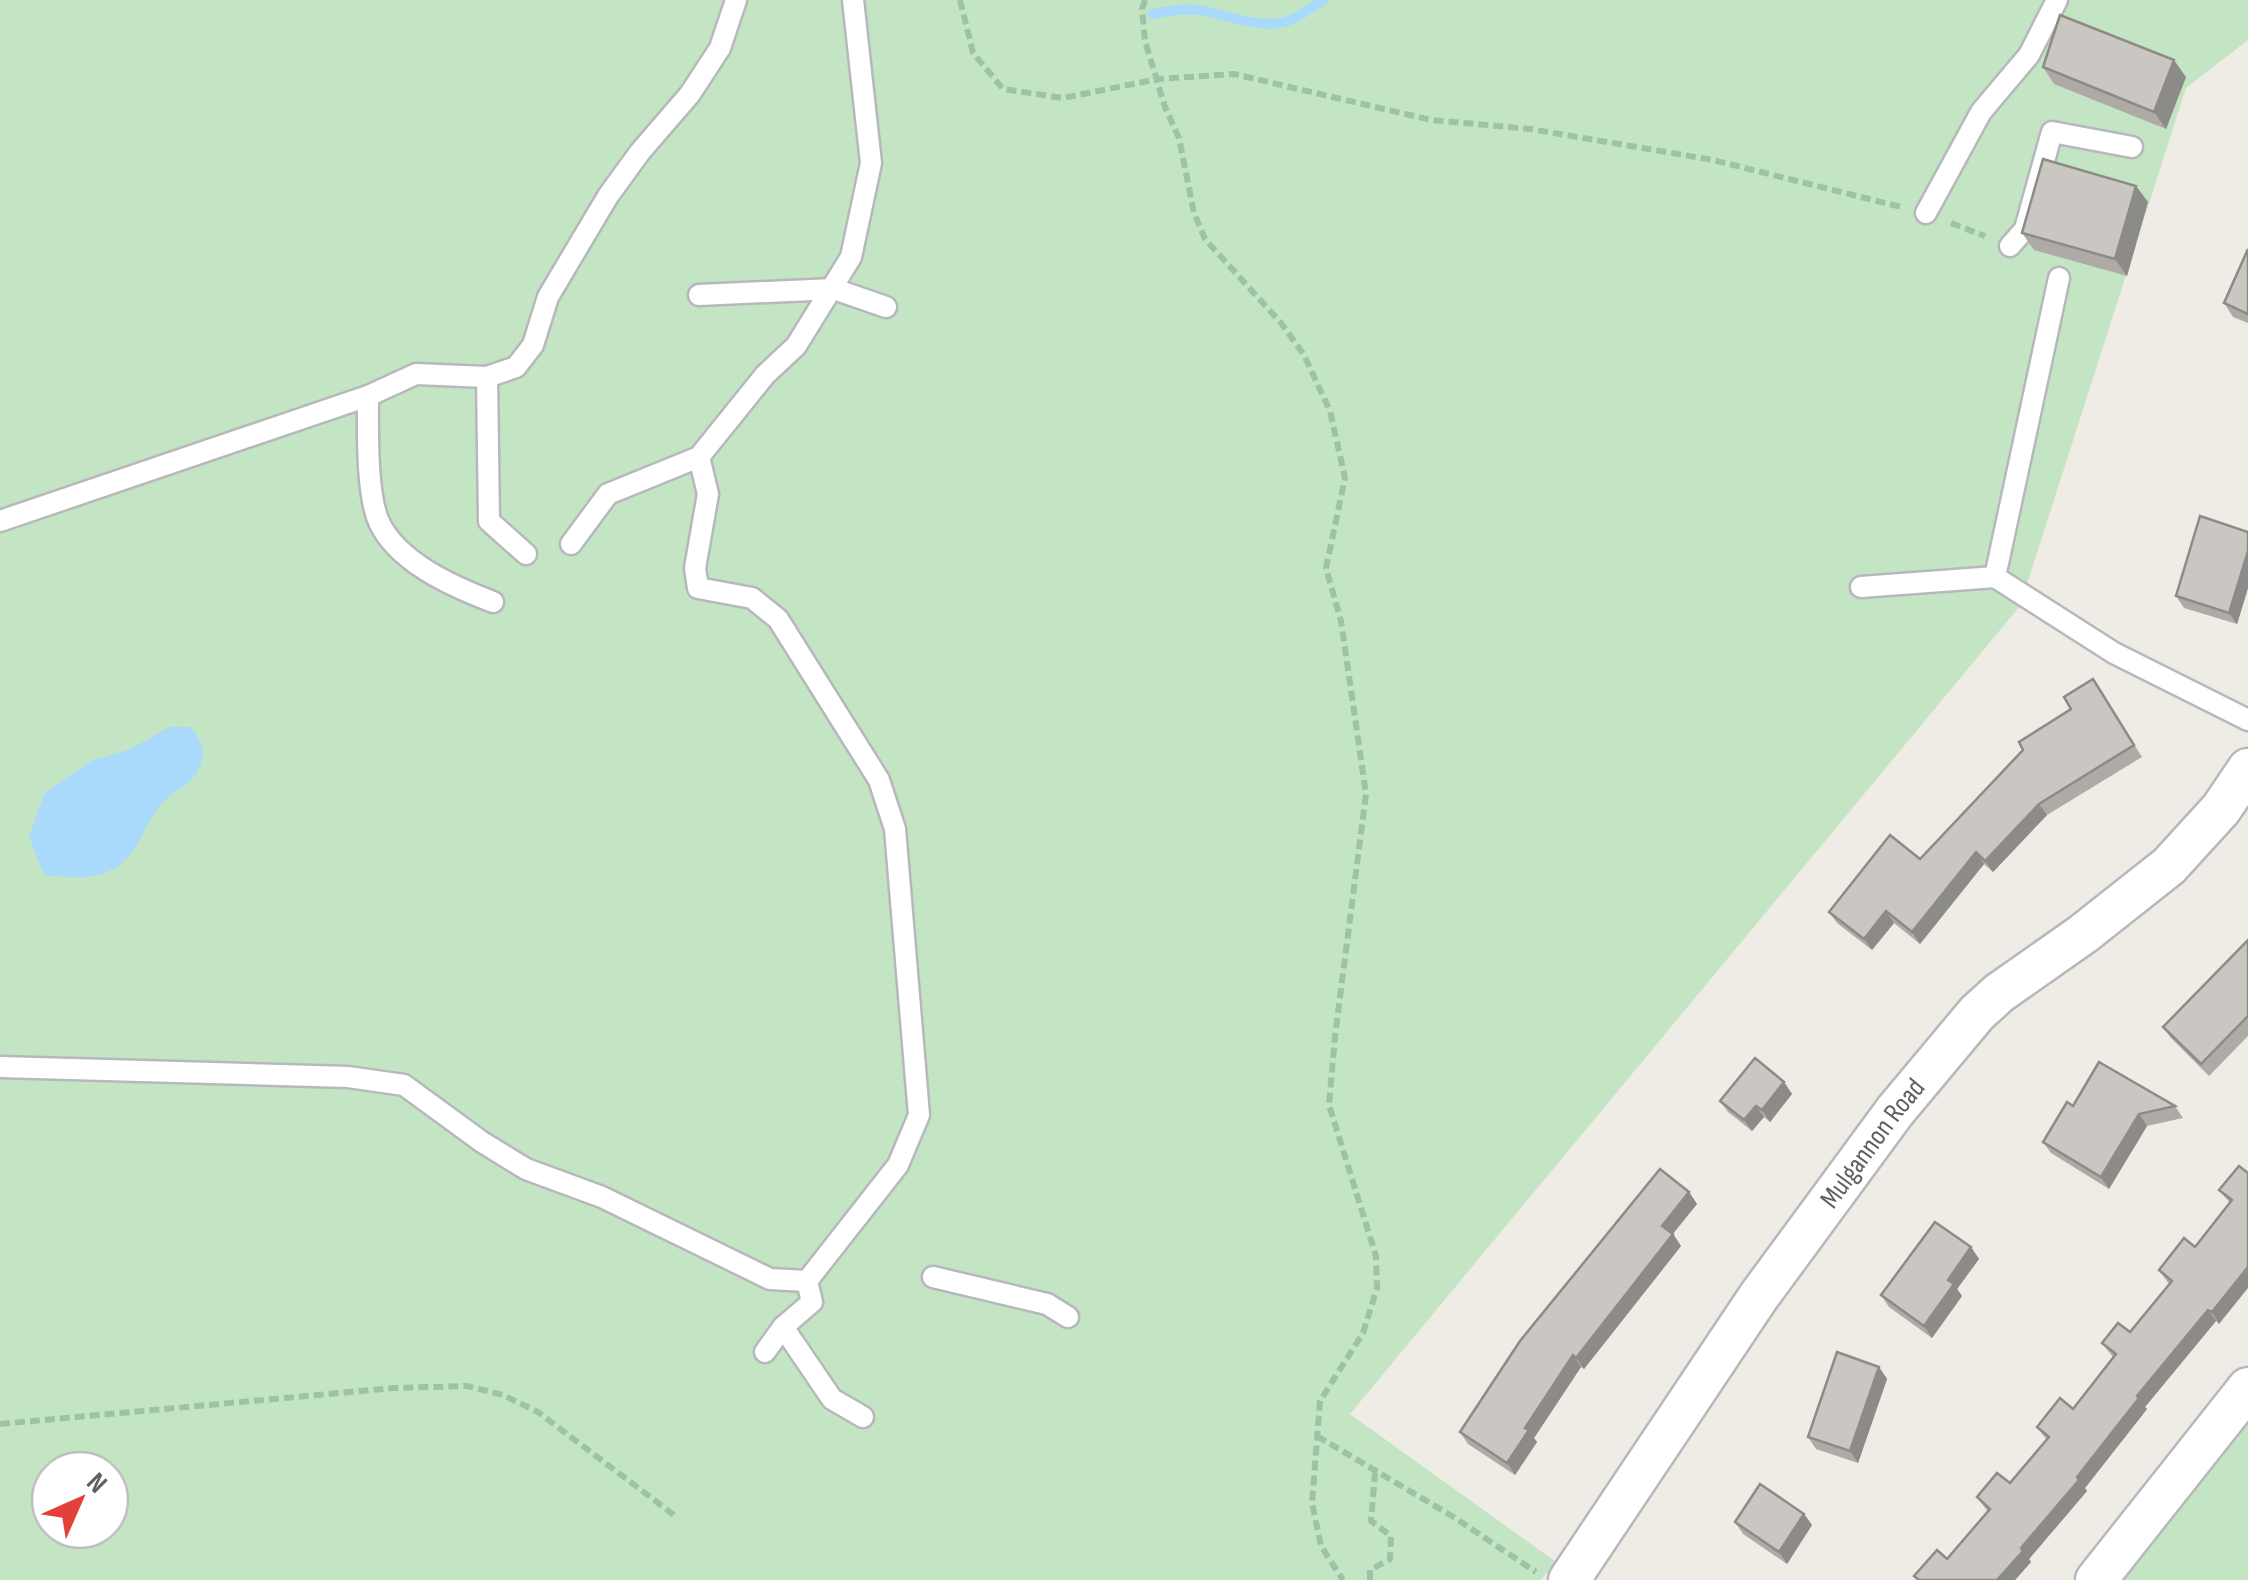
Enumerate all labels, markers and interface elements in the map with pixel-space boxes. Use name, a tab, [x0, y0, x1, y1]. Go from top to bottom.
street label: Mulgannon Road	[1813, 1072, 1932, 1214]
north arrow	[30, 1450, 130, 1550]
text: N	[80, 1466, 114, 1500]

